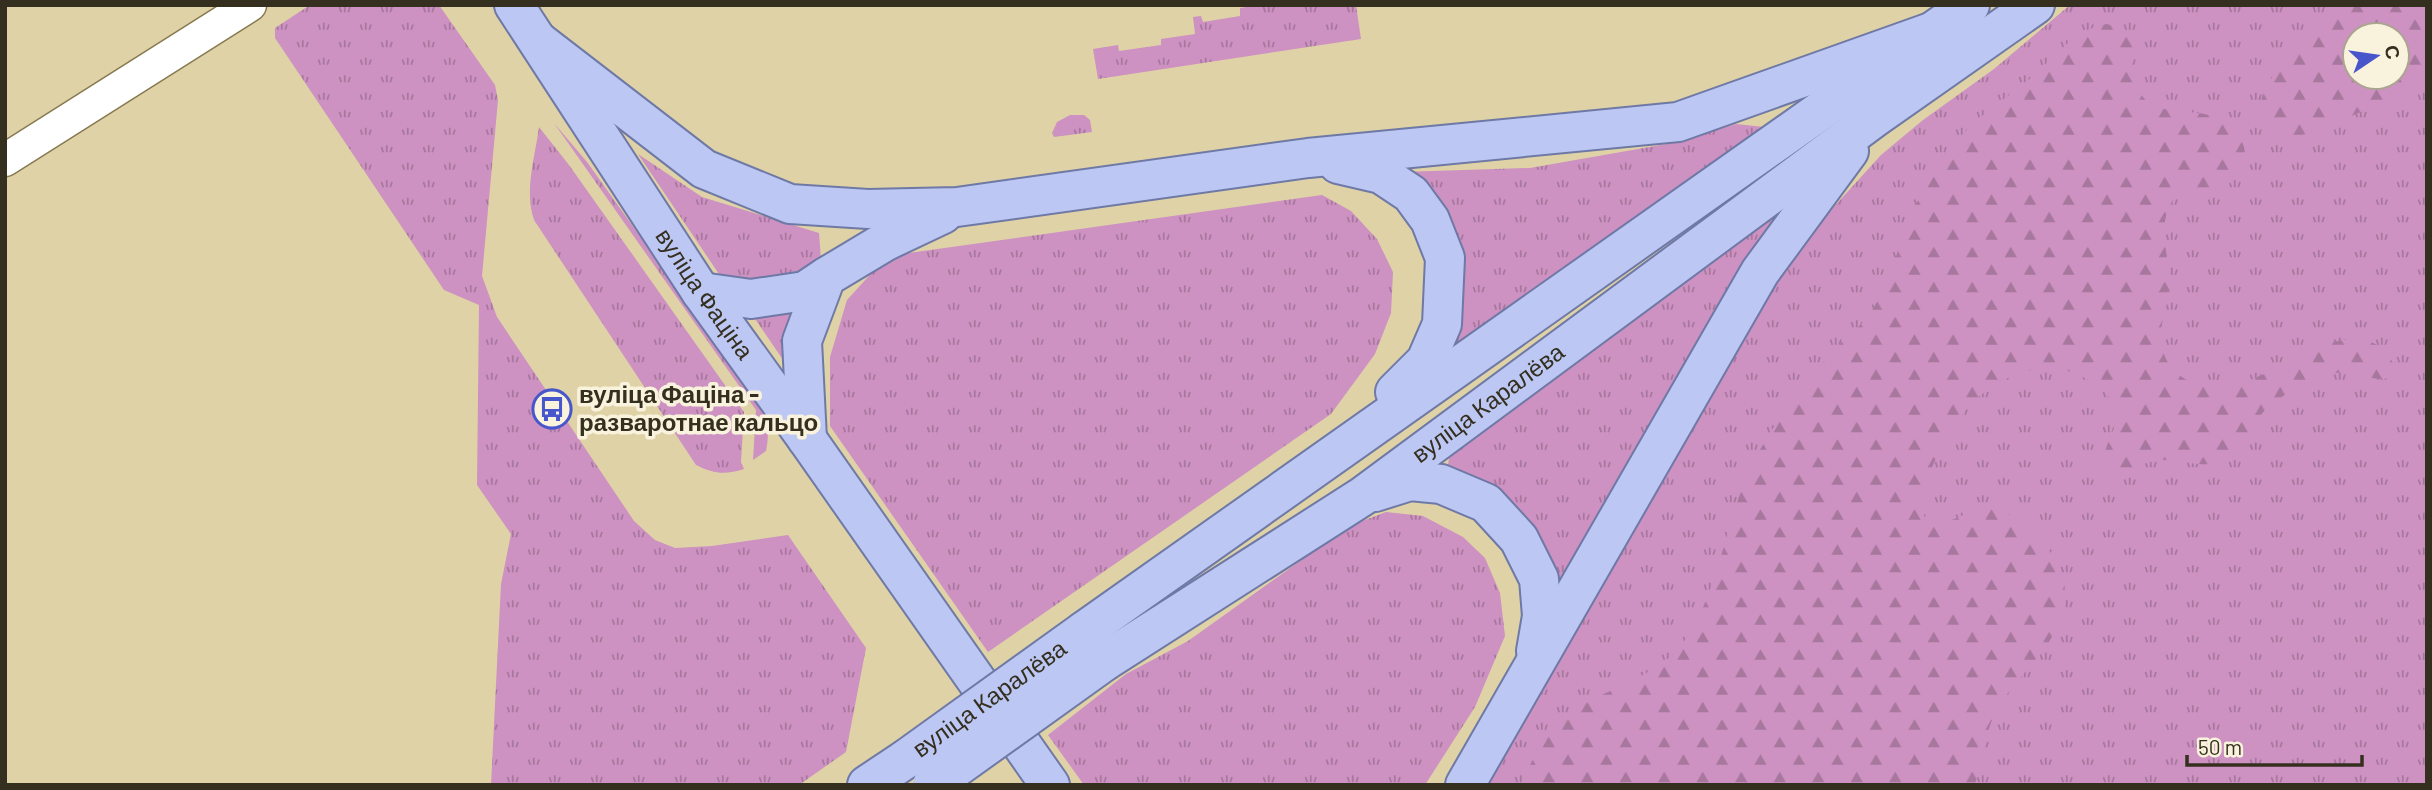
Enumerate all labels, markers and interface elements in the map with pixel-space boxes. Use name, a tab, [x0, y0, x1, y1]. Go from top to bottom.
north arrow	[2341, 21, 2411, 91]
text: С	[2380, 43, 2406, 62]
street label: вуліца Фаціна	[650, 222, 761, 365]
street label: вуліца Каралёва	[1405, 336, 1570, 468]
place label: вуліца Фаціна - разваротнае кальцо	[579, 379, 818, 436]
bus stop icon: вуліца Фаціна - разваротнае кальцо	[531, 388, 573, 430]
street label: вуліца Каралёва	[906, 632, 1072, 763]
scale bar	[2187, 724, 2362, 768]
text: 50 m	[2198, 734, 2242, 759]

